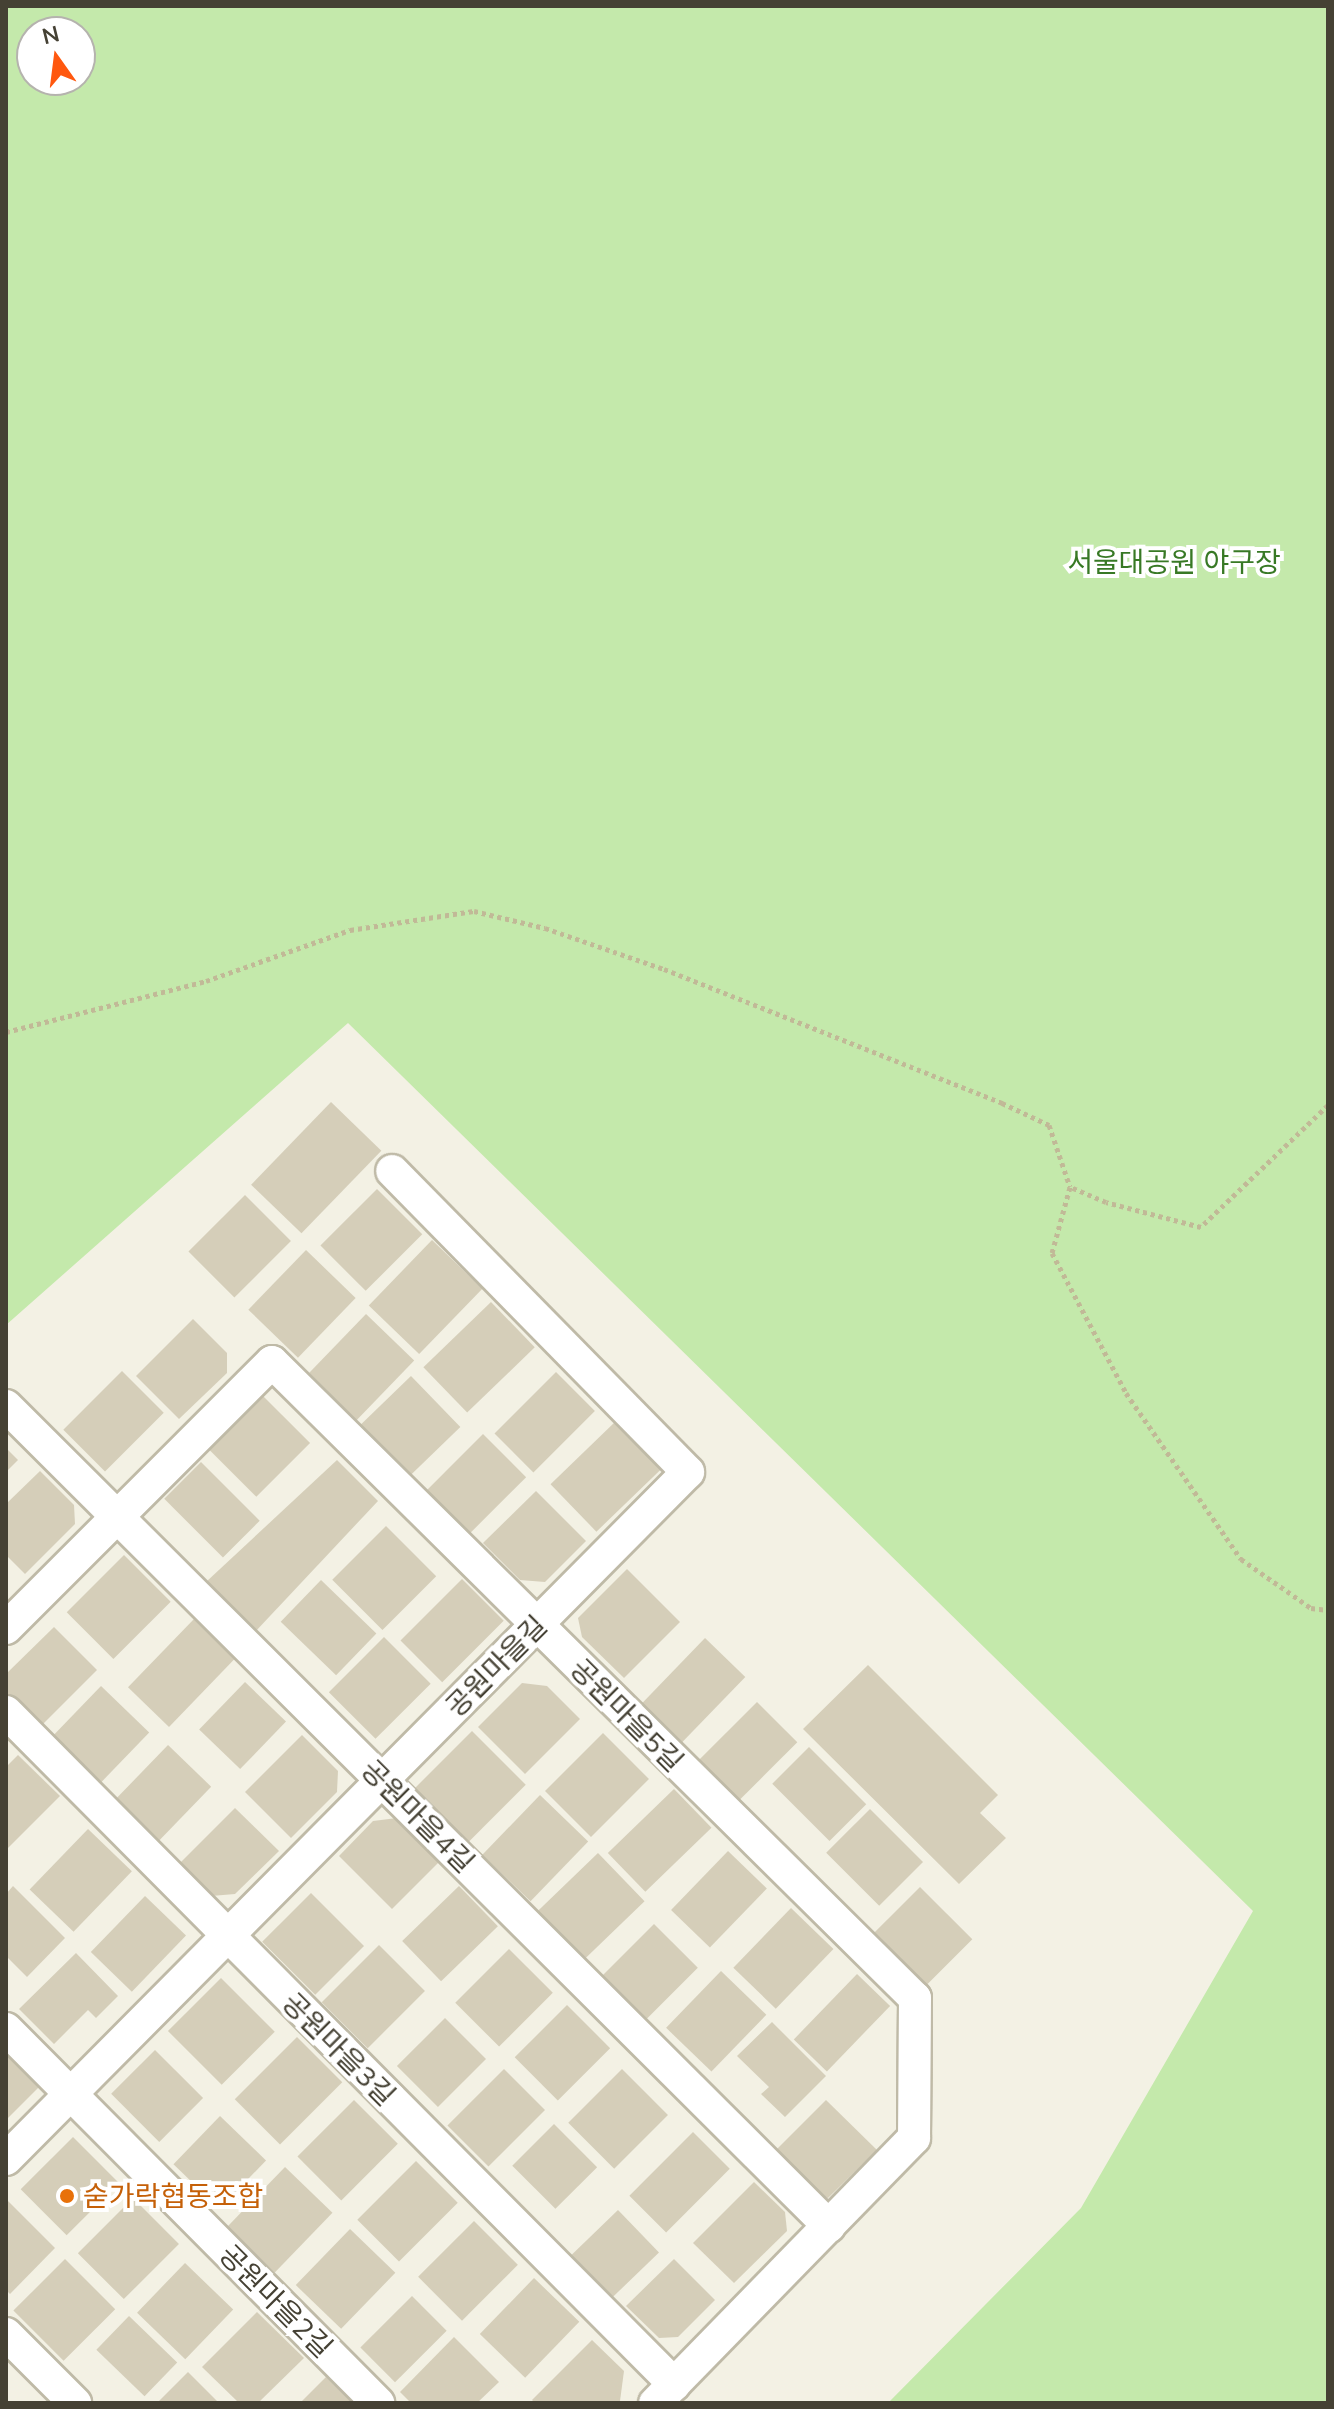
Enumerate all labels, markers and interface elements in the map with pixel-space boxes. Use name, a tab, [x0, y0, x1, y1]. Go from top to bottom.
north arrow	[16, 16, 96, 96]
text: N	[39, 19, 62, 50]
park label: 서울대공원 야구장	[1067, 545, 1281, 579]
street label: 공원마을길	[439, 1609, 553, 1723]
street label: 공원마을5길	[564, 1652, 690, 1778]
street label: 공원마을4길	[355, 1753, 481, 1879]
street label: 공원마을3길	[276, 1986, 402, 2112]
place label: 숟가락협동조합	[83, 2179, 263, 2213]
marker: 숟가락협동조합	[58, 2187, 76, 2205]
street label: 공원마을2길	[213, 2238, 339, 2364]

